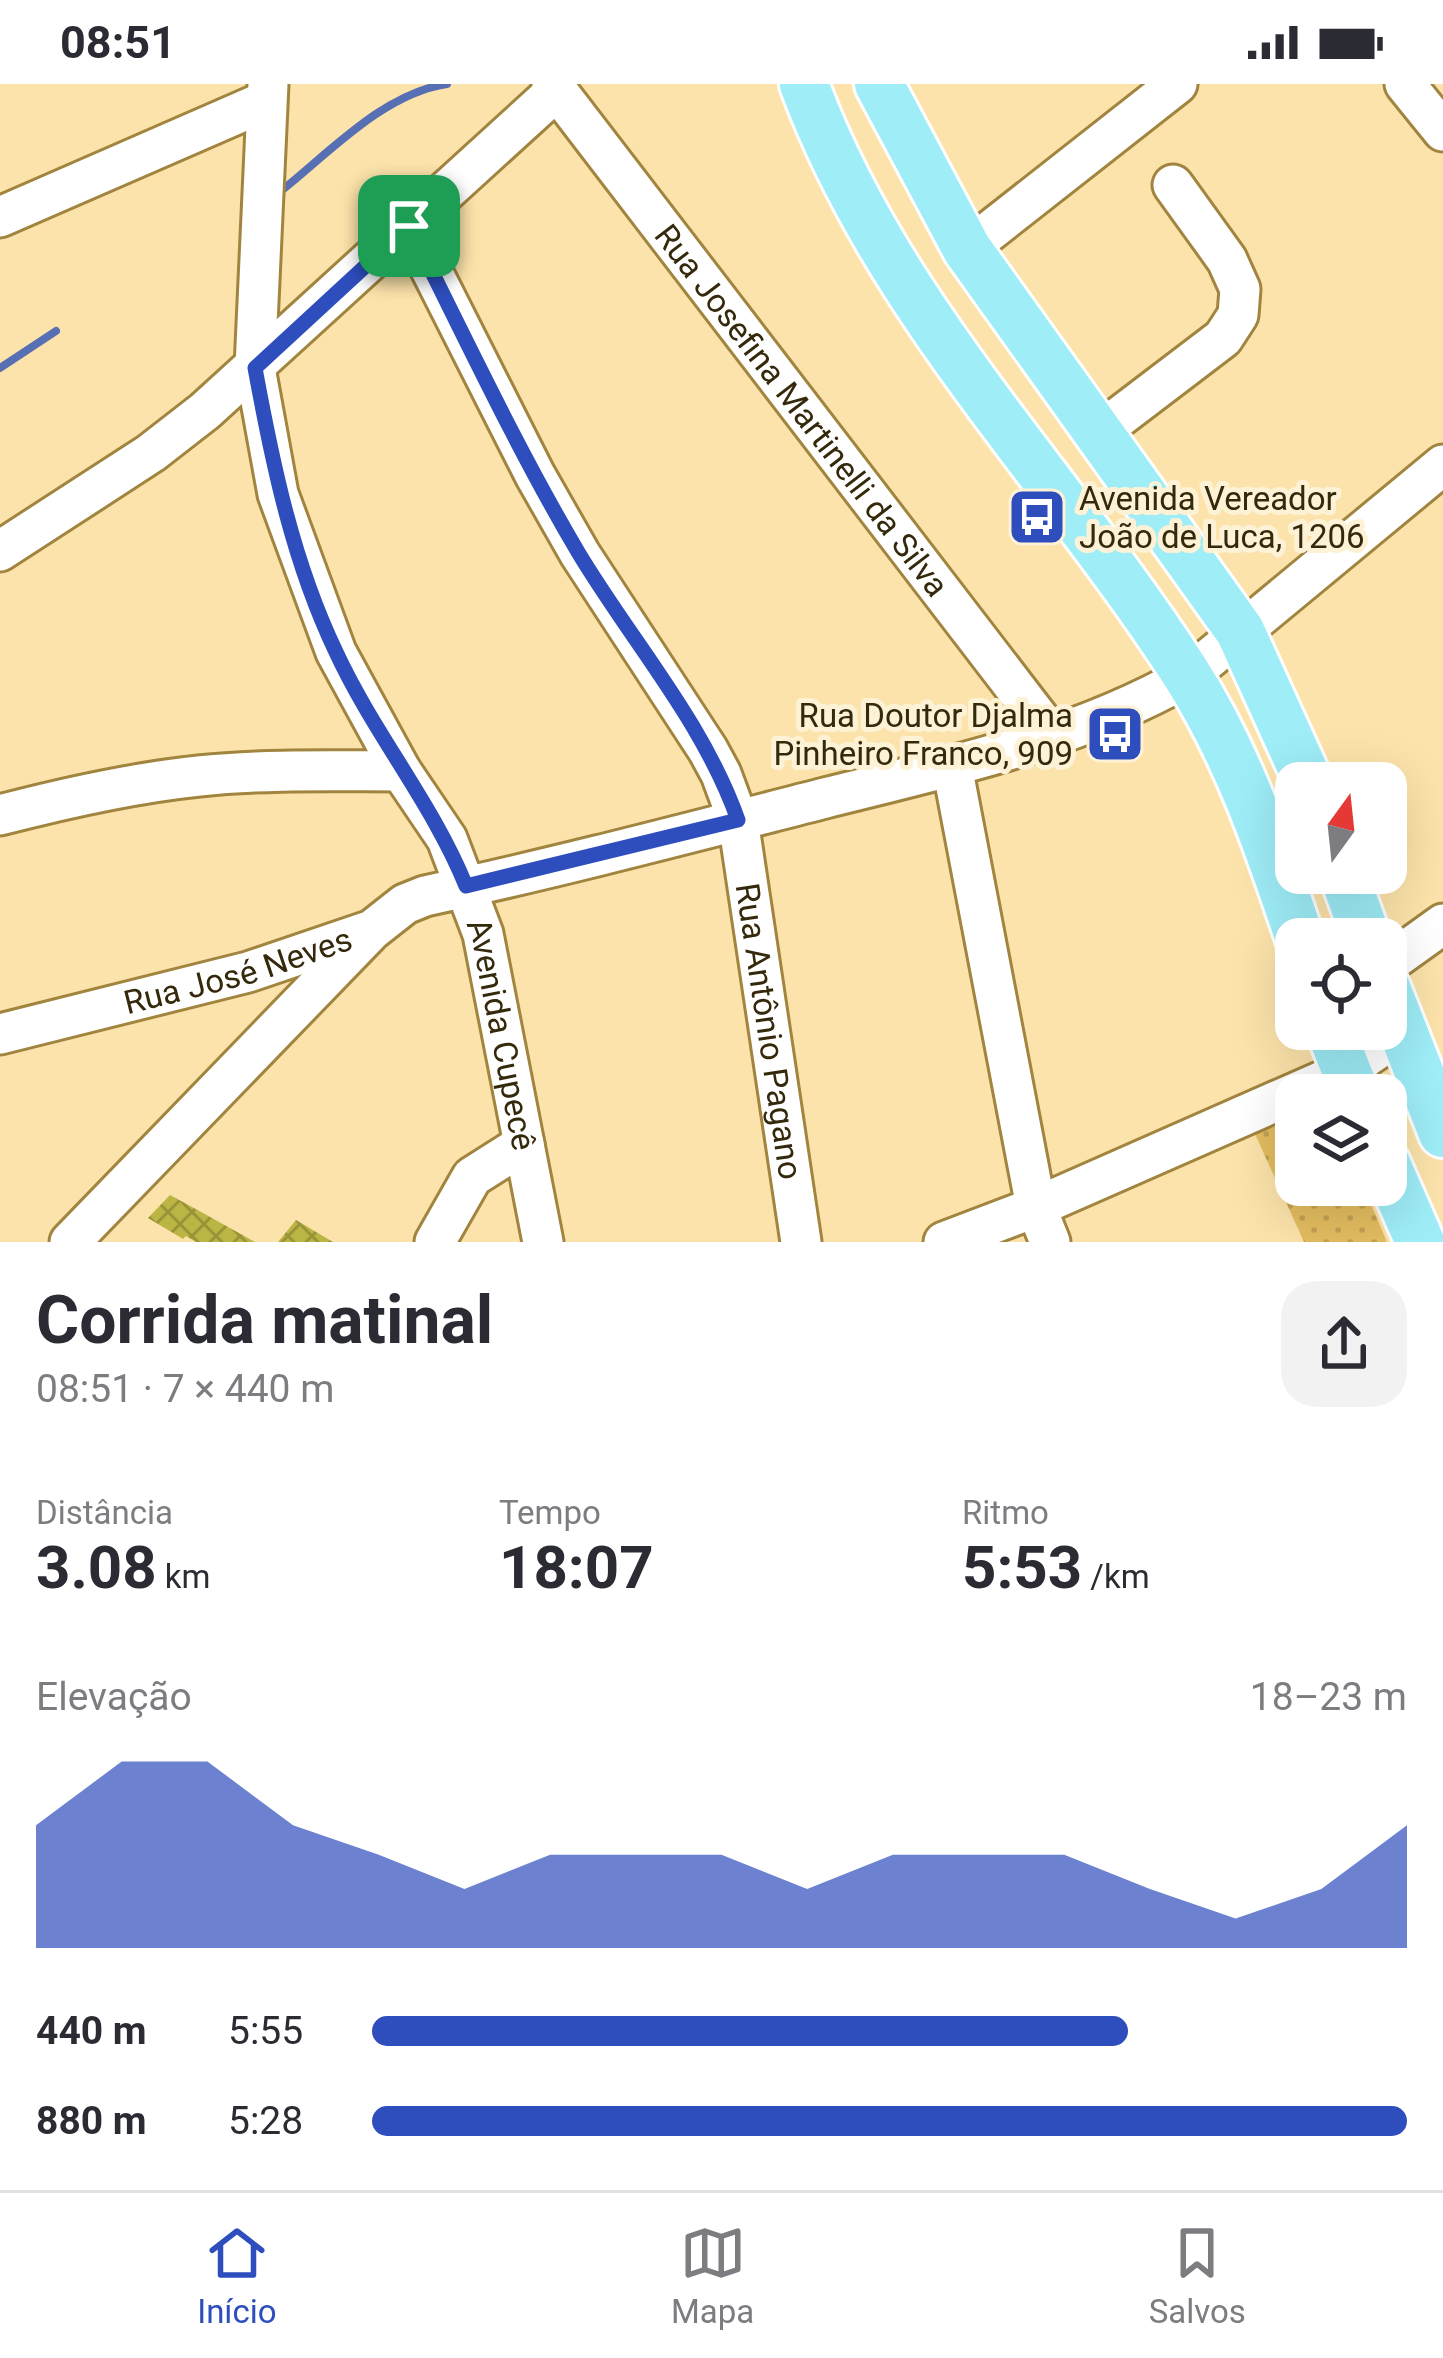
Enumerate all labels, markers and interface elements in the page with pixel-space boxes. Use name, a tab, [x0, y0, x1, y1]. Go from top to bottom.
text: 08:51	[60, 16, 176, 69]
pin	[358, 175, 460, 277]
icon: arrive	[376, 193, 442, 259]
street label: Rua Josefina Martinelli da Silva	[647, 217, 957, 604]
place label: Avenida Vereador João de Luca, 1206	[1079, 479, 1365, 556]
bus stop icon: Avenida Vereador João de Luca, 1206	[1006, 486, 1068, 548]
place label: Rua Doutor Djalma Pinheiro Franco, 909	[773, 696, 1073, 773]
bus stop icon: Rua Doutor Djalma Pinheiro Franco, 909	[1084, 703, 1146, 765]
north arrow	[1275, 762, 1407, 894]
map controls	[1275, 762, 1407, 1206]
street label: Rua Antônio Pagano	[728, 880, 810, 1182]
street label: Avenida Cupecê	[459, 913, 544, 1154]
button: locate	[1275, 918, 1407, 1050]
street label: Rua José Neves	[120, 919, 357, 1022]
button: layers	[1275, 1074, 1407, 1206]
button: share	[1281, 1281, 1407, 1407]
text: Corrida matinal	[36, 1282, 493, 1359]
text: 08:51 · 7 × 440 m	[36, 1366, 334, 1412]
text: Distância	[36, 1493, 173, 1532]
text: Tempo	[499, 1493, 601, 1532]
text: Ritmo	[962, 1493, 1049, 1532]
text: 3.08	[36, 1532, 157, 1603]
text: 18:07	[499, 1532, 654, 1603]
text: 5:53	[962, 1532, 1082, 1603]
text: km	[157, 1557, 211, 1596]
text: /km	[1082, 1557, 1150, 1596]
text: Elevação	[36, 1674, 192, 1720]
text: 18–23 m	[1250, 1674, 1407, 1720]
text: 440 m	[36, 2008, 147, 2054]
text: 5:55	[228, 2008, 303, 2054]
text: 880 m	[36, 2098, 147, 2144]
text: 5:28	[228, 2098, 303, 2144]
tab: Início	[197, 2220, 277, 2331]
tab: Mapa	[671, 2220, 754, 2331]
tab: Salvos	[1149, 2220, 1246, 2331]

